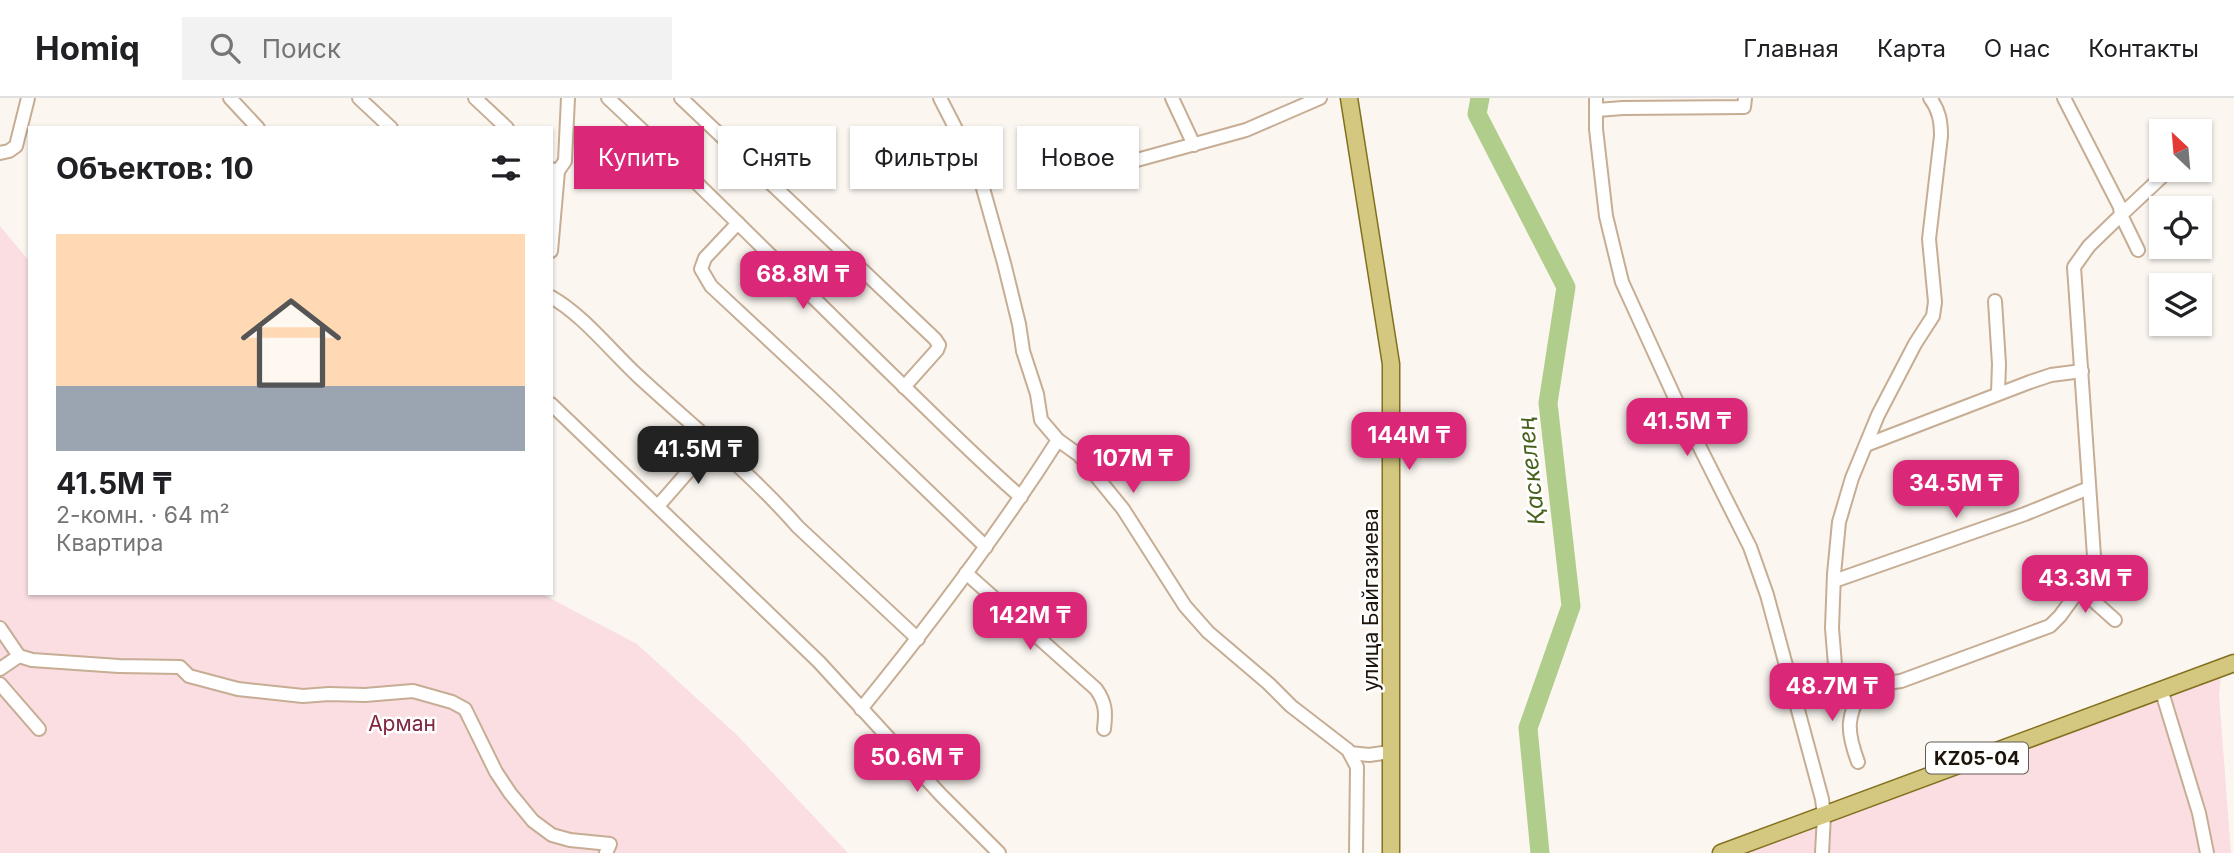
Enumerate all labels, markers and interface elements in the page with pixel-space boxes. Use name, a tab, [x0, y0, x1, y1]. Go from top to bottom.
search box	[182, 17, 672, 80]
text: Homiq	[35, 28, 140, 68]
icon: search	[206, 29, 244, 67]
text: Поиск	[262, 33, 341, 64]
text: Главная	[1743, 34, 1839, 63]
text: Карта	[1877, 34, 1946, 63]
text: О нас	[1984, 34, 2050, 63]
text: Контакты	[2088, 34, 2199, 63]
north arrow	[2149, 119, 2212, 182]
map controls	[2149, 119, 2212, 336]
chip: Купить	[574, 126, 704, 189]
chip: Снять	[718, 126, 836, 189]
chip: Фильтры	[850, 126, 1003, 189]
chip: Новое	[1017, 126, 1139, 189]
icon: filters	[487, 149, 525, 187]
text: Объектов: 10	[56, 150, 254, 186]
button: locate	[2149, 196, 2212, 259]
pin: 68.8M ₸	[738, 252, 868, 311]
text: 68.8M ₸	[756, 260, 850, 288]
button: layers	[2149, 273, 2212, 336]
icon: home	[228, 280, 354, 406]
pin: 41.5M ₸	[1622, 398, 1752, 458]
text: 41.5M ₸	[1642, 407, 1732, 435]
pin: 144M ₸	[1352, 412, 1466, 472]
water label: Қаскелең	[1511, 415, 1551, 527]
text: 144M ₸	[1367, 421, 1451, 449]
pin: 41.5M ₸	[633, 426, 763, 486]
text: 41.5M ₸	[653, 435, 743, 463]
pin: 107M ₸	[1076, 436, 1190, 495]
text: 107M ₸	[1093, 444, 1173, 472]
pin: 34.5M ₸	[1891, 460, 2021, 520]
text: 41.5M ₸	[56, 465, 172, 501]
text: 34.5M ₸	[1909, 469, 2003, 497]
text: 2-комн. · 64 m²	[56, 501, 230, 529]
street label: улица Байгазиева	[1358, 508, 1383, 692]
text: Квартира	[56, 529, 163, 557]
pin: 43.3M ₸	[2020, 556, 2150, 615]
text: 43.3M ₸	[2038, 564, 2132, 592]
pin: 142M ₸	[973, 592, 1087, 652]
text: 142M ₸	[989, 601, 1071, 629]
pin: 48.7M ₸	[1767, 664, 1897, 723]
text: 48.7M ₸	[1786, 672, 1878, 700]
park label: Арман	[368, 711, 436, 736]
pin: 50.6M ₸	[852, 734, 982, 794]
text: 50.6M ₸	[870, 743, 964, 771]
road number: KZ05-04	[1926, 743, 2028, 774]

